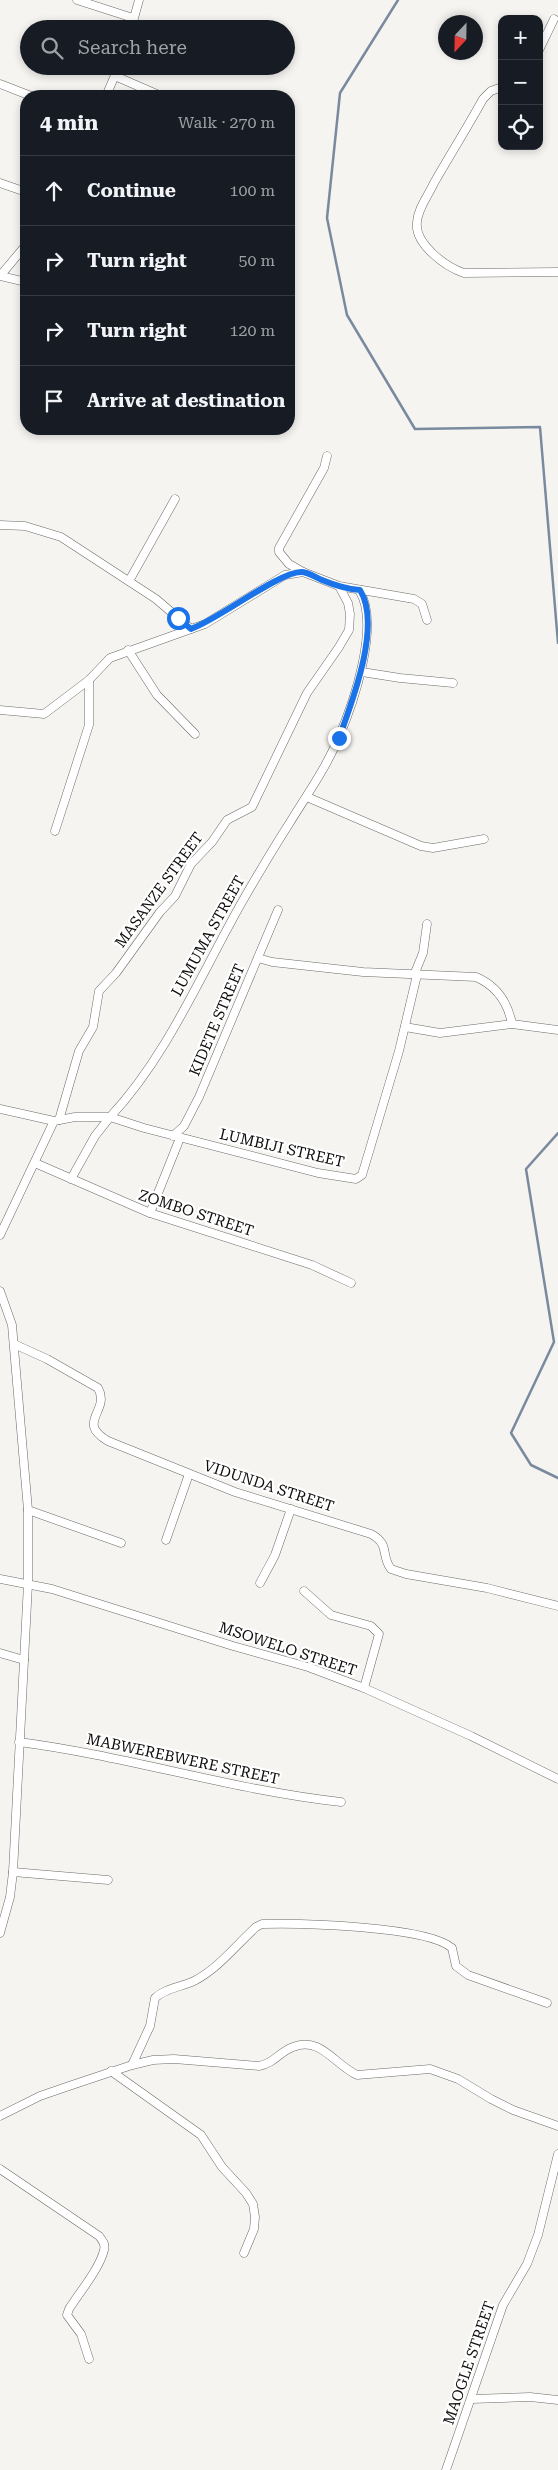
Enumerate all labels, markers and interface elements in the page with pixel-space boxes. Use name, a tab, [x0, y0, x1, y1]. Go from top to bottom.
north arrow	[438, 15, 483, 60]
map controls	[498, 15, 543, 150]
button: +	[498, 15, 543, 60]
search box	[20, 20, 295, 75]
icon: search	[38, 34, 66, 62]
text: Search here	[78, 36, 187, 59]
button: −	[498, 60, 543, 105]
button: locate	[498, 105, 543, 150]
text: 4 min	[40, 111, 98, 135]
text: Walk · 270 m	[178, 113, 275, 132]
icon: ahead	[40, 177, 68, 205]
text: Continue	[87, 179, 176, 202]
text: 100 m	[229, 181, 275, 200]
icon: right	[40, 247, 68, 275]
text: Turn right	[87, 249, 187, 272]
text: 50 m	[238, 251, 275, 270]
icon: right	[40, 317, 68, 345]
text: Turn right	[87, 319, 187, 342]
text: 120 m	[229, 321, 275, 340]
icon: arrive	[40, 387, 68, 415]
text: Arrive at destination	[87, 389, 285, 412]
route start	[167, 607, 190, 630]
route end	[328, 727, 351, 750]
street label: MASANZE STREET	[111, 829, 207, 951]
street label: LUMUMA STREET	[167, 873, 249, 999]
street label: KIDETE STREET	[185, 961, 249, 1079]
street label: LUMBIJI STREET	[218, 1125, 346, 1171]
street label: ZOMBO STREET	[136, 1186, 256, 1240]
street label: VIDUNDA STREET	[202, 1456, 336, 1516]
street label: MSOWELO STREET	[217, 1618, 359, 1680]
street label: MABWEREBWERE STREET	[85, 1730, 281, 1788]
street label: MAOGLE STREET	[439, 2299, 499, 2427]

